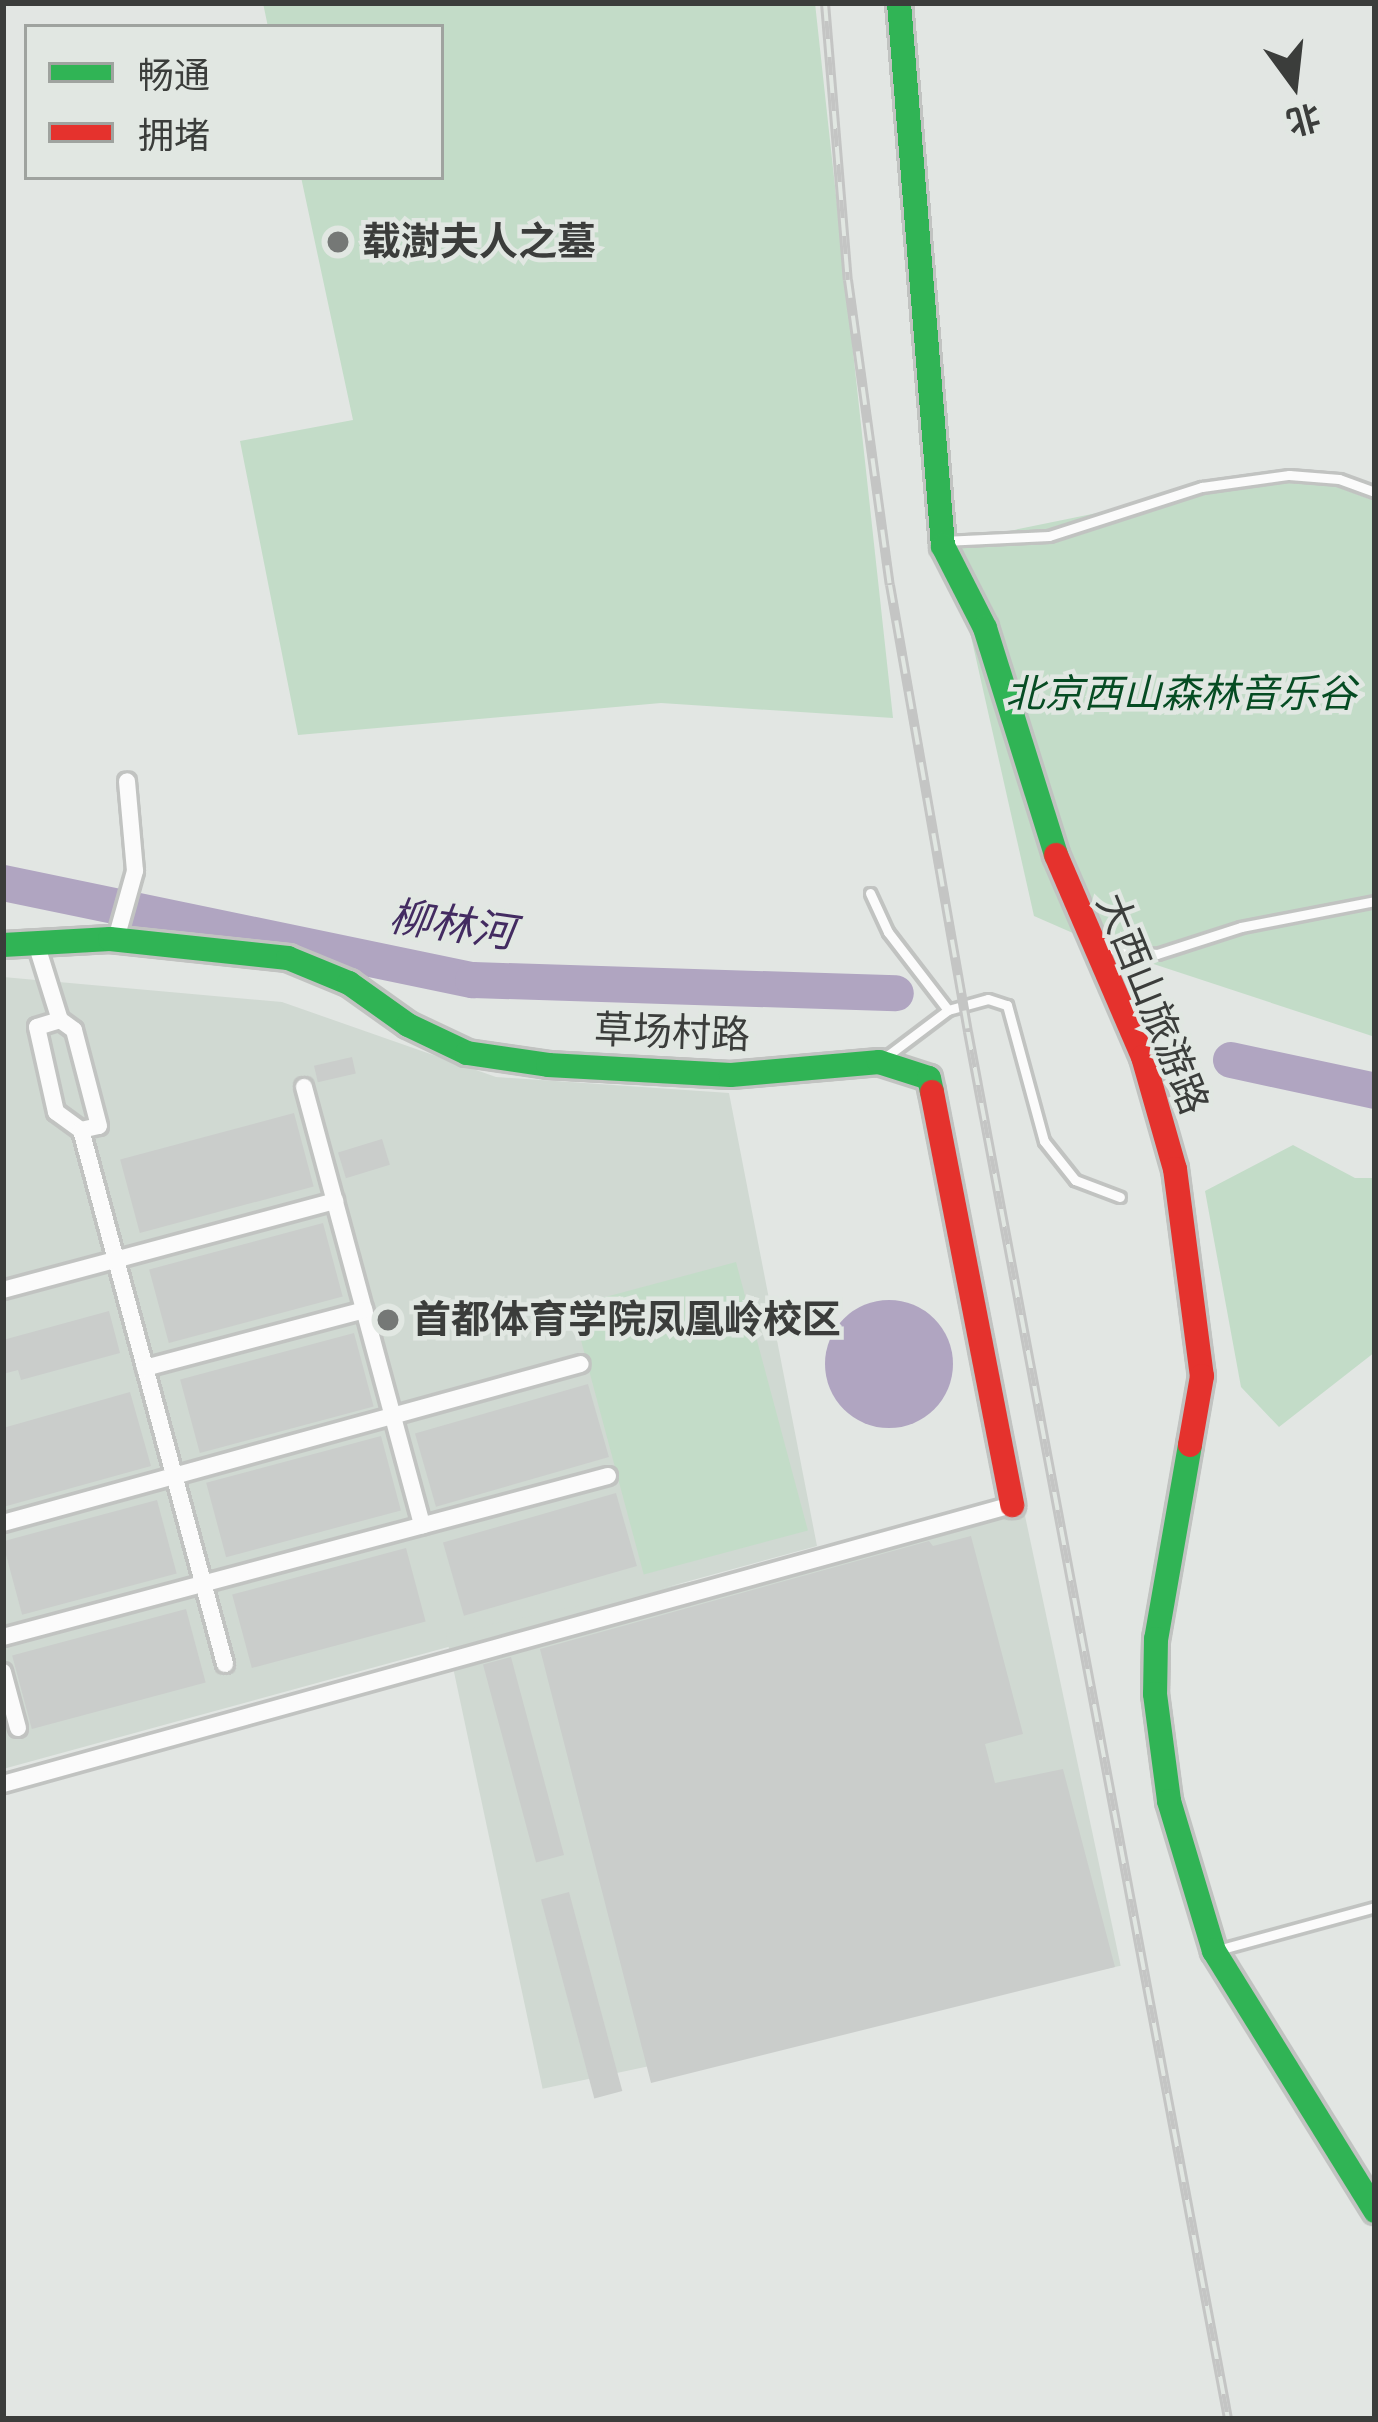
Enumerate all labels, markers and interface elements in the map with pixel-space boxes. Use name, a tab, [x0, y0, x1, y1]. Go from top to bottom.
legend	[24, 24, 444, 180]
north arrow	[1234, 24, 1354, 144]
text: 畅通	[138, 56, 210, 96]
text: 北	[1283, 97, 1324, 141]
text: 拥堵	[138, 116, 210, 156]
place label: 载澍夫人之墓	[362, 219, 596, 265]
marker: 载澍夫人之墓	[325, 229, 351, 255]
park label: 北京西山森林音乐谷	[1006, 671, 1356, 717]
street label: 大西山旅游路	[1086, 887, 1218, 1121]
water label: 柳林河	[386, 891, 518, 959]
street label: 草场村路	[593, 1007, 751, 1059]
place label: 首都体育学院凤凰岭校区	[412, 1297, 841, 1343]
marker: 首都体育学院凤凰岭校区	[375, 1307, 401, 1333]

